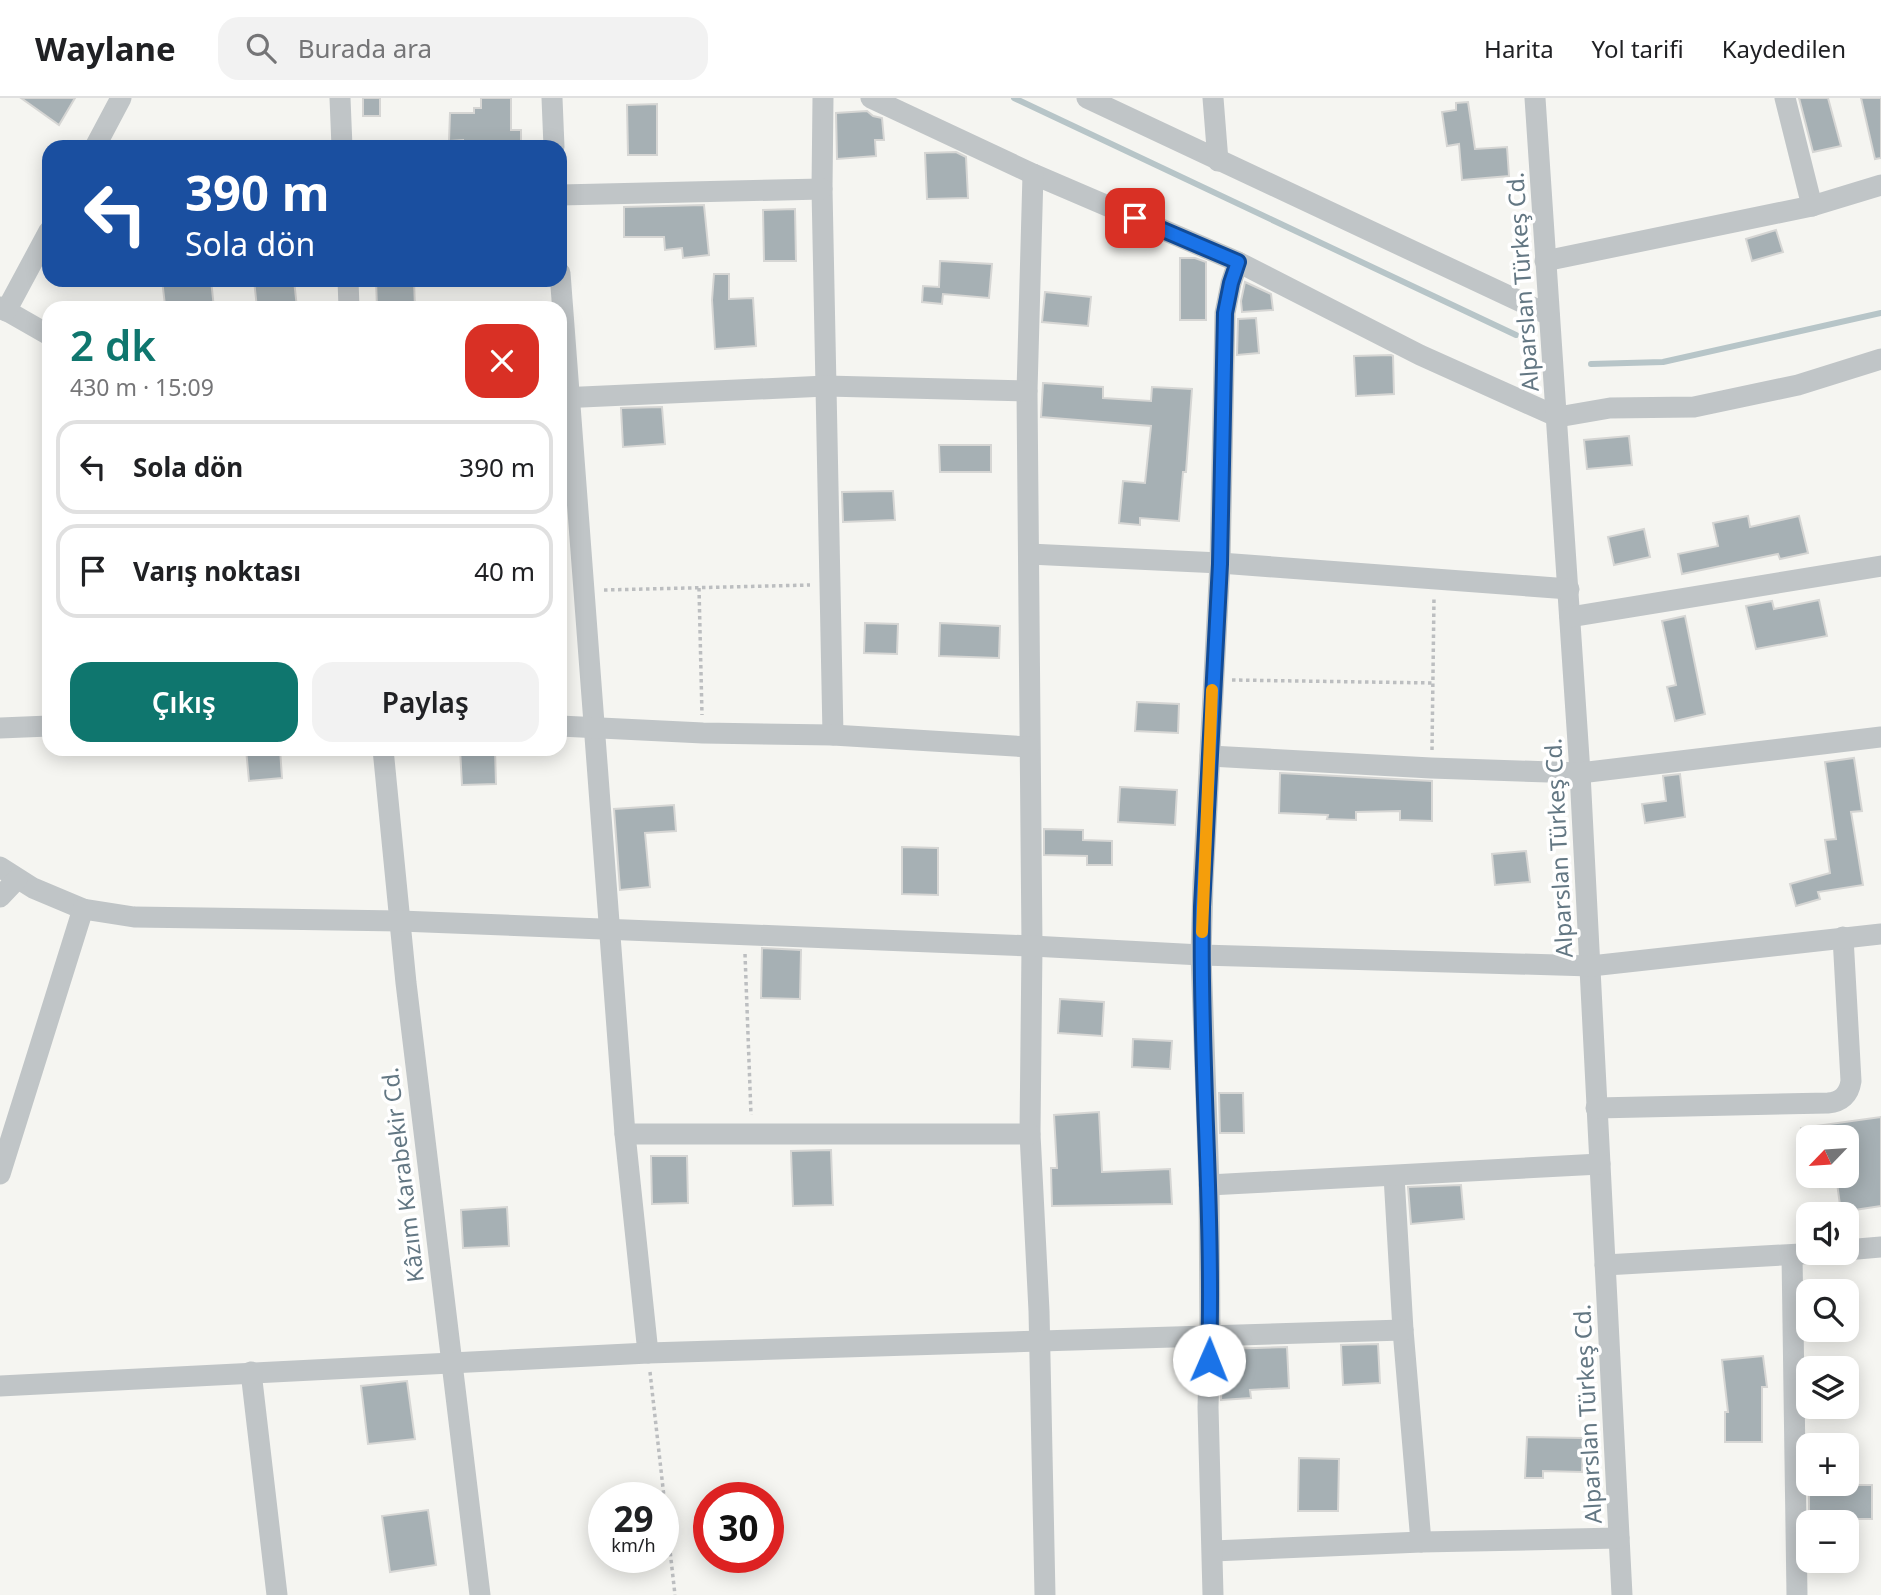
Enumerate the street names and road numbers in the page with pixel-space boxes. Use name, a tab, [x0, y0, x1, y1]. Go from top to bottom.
street label: Alparslan Türkeş Cd.	[1498, 171, 1546, 393]
street label: Alparslan Türkeş Cd.	[1536, 737, 1580, 959]
street label: Kâzım Karabekir Cd.	[373, 1066, 431, 1284]
street label: Alparslan Türkeş Cd.	[1565, 1303, 1609, 1525]

